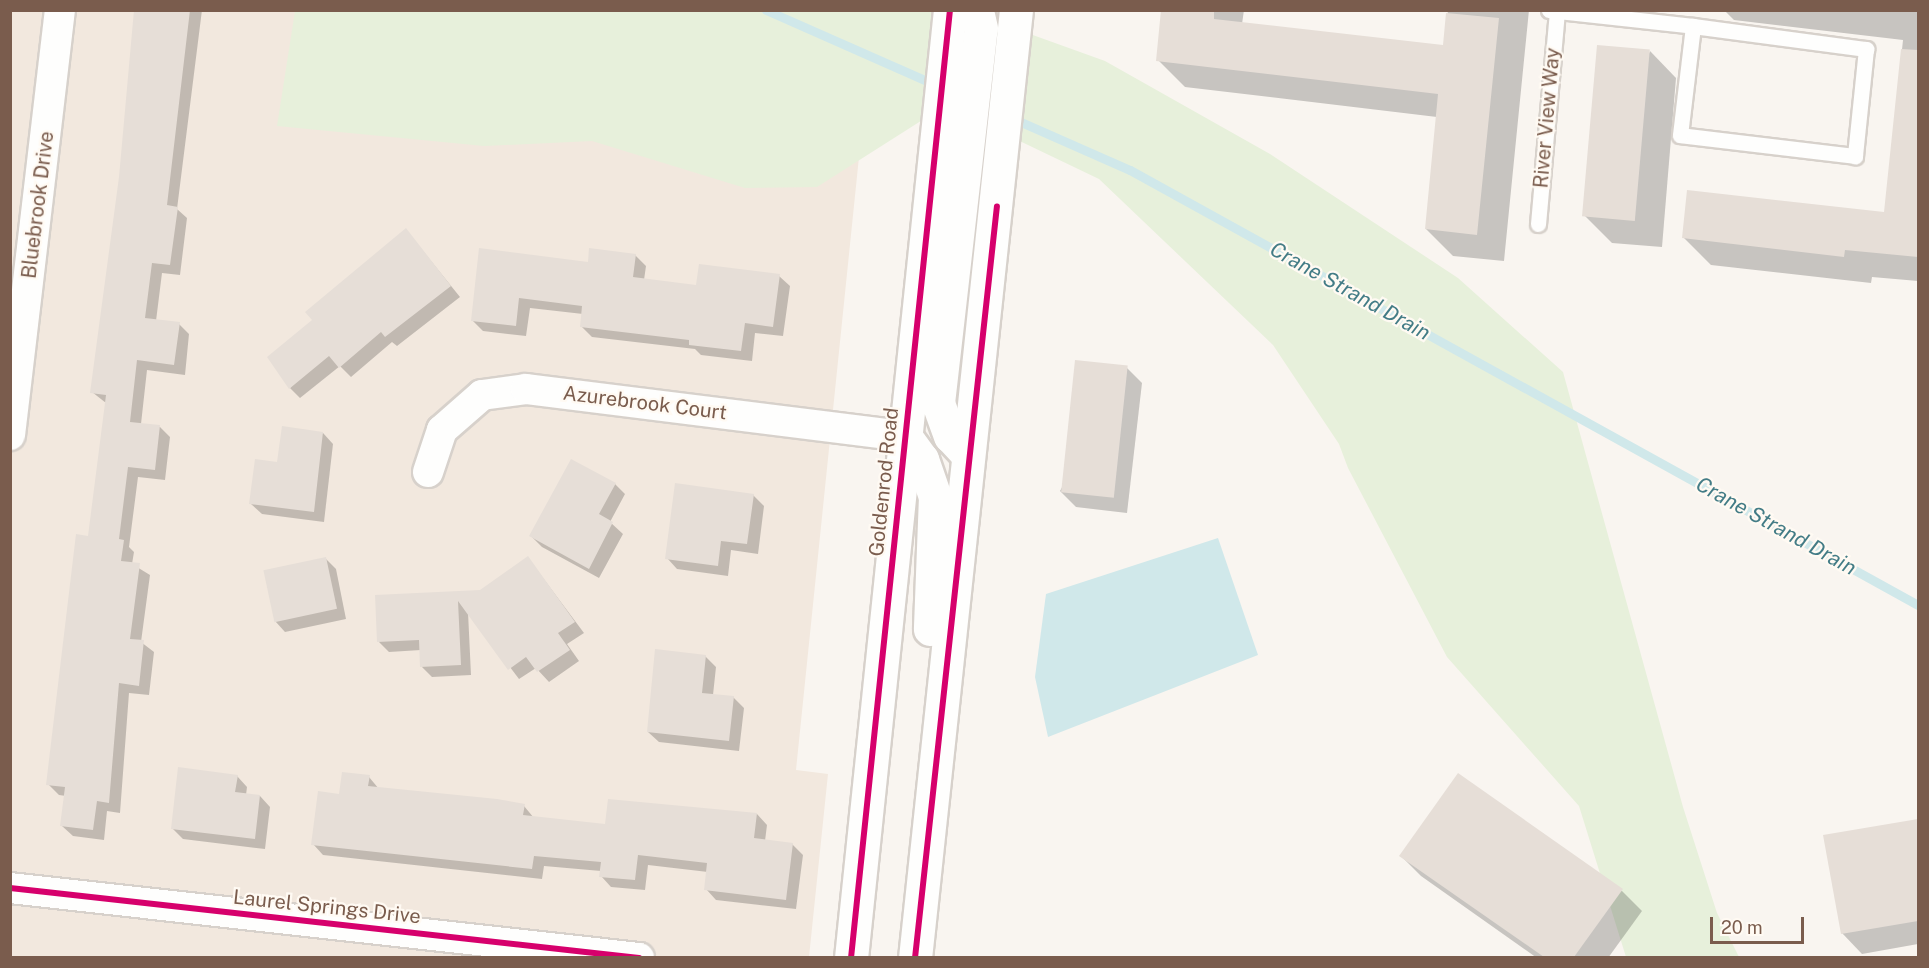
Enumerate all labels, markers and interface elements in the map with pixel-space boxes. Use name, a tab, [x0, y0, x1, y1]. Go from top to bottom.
street label: River View Way	[1529, 46, 1565, 190]
street label: Bluebrook Drive	[17, 130, 59, 280]
water label: Crane Strand Drain	[1265, 236, 1435, 346]
street label: Azurebrook Court	[562, 381, 728, 425]
street label: Goldenrod Road	[864, 406, 904, 558]
water label: Crane Strand Drain	[1691, 471, 1861, 581]
street label: Laurel Springs Drive	[232, 885, 422, 929]
scale bar	[1713, 905, 1808, 943]
text: 20 m	[1721, 917, 1763, 938]

